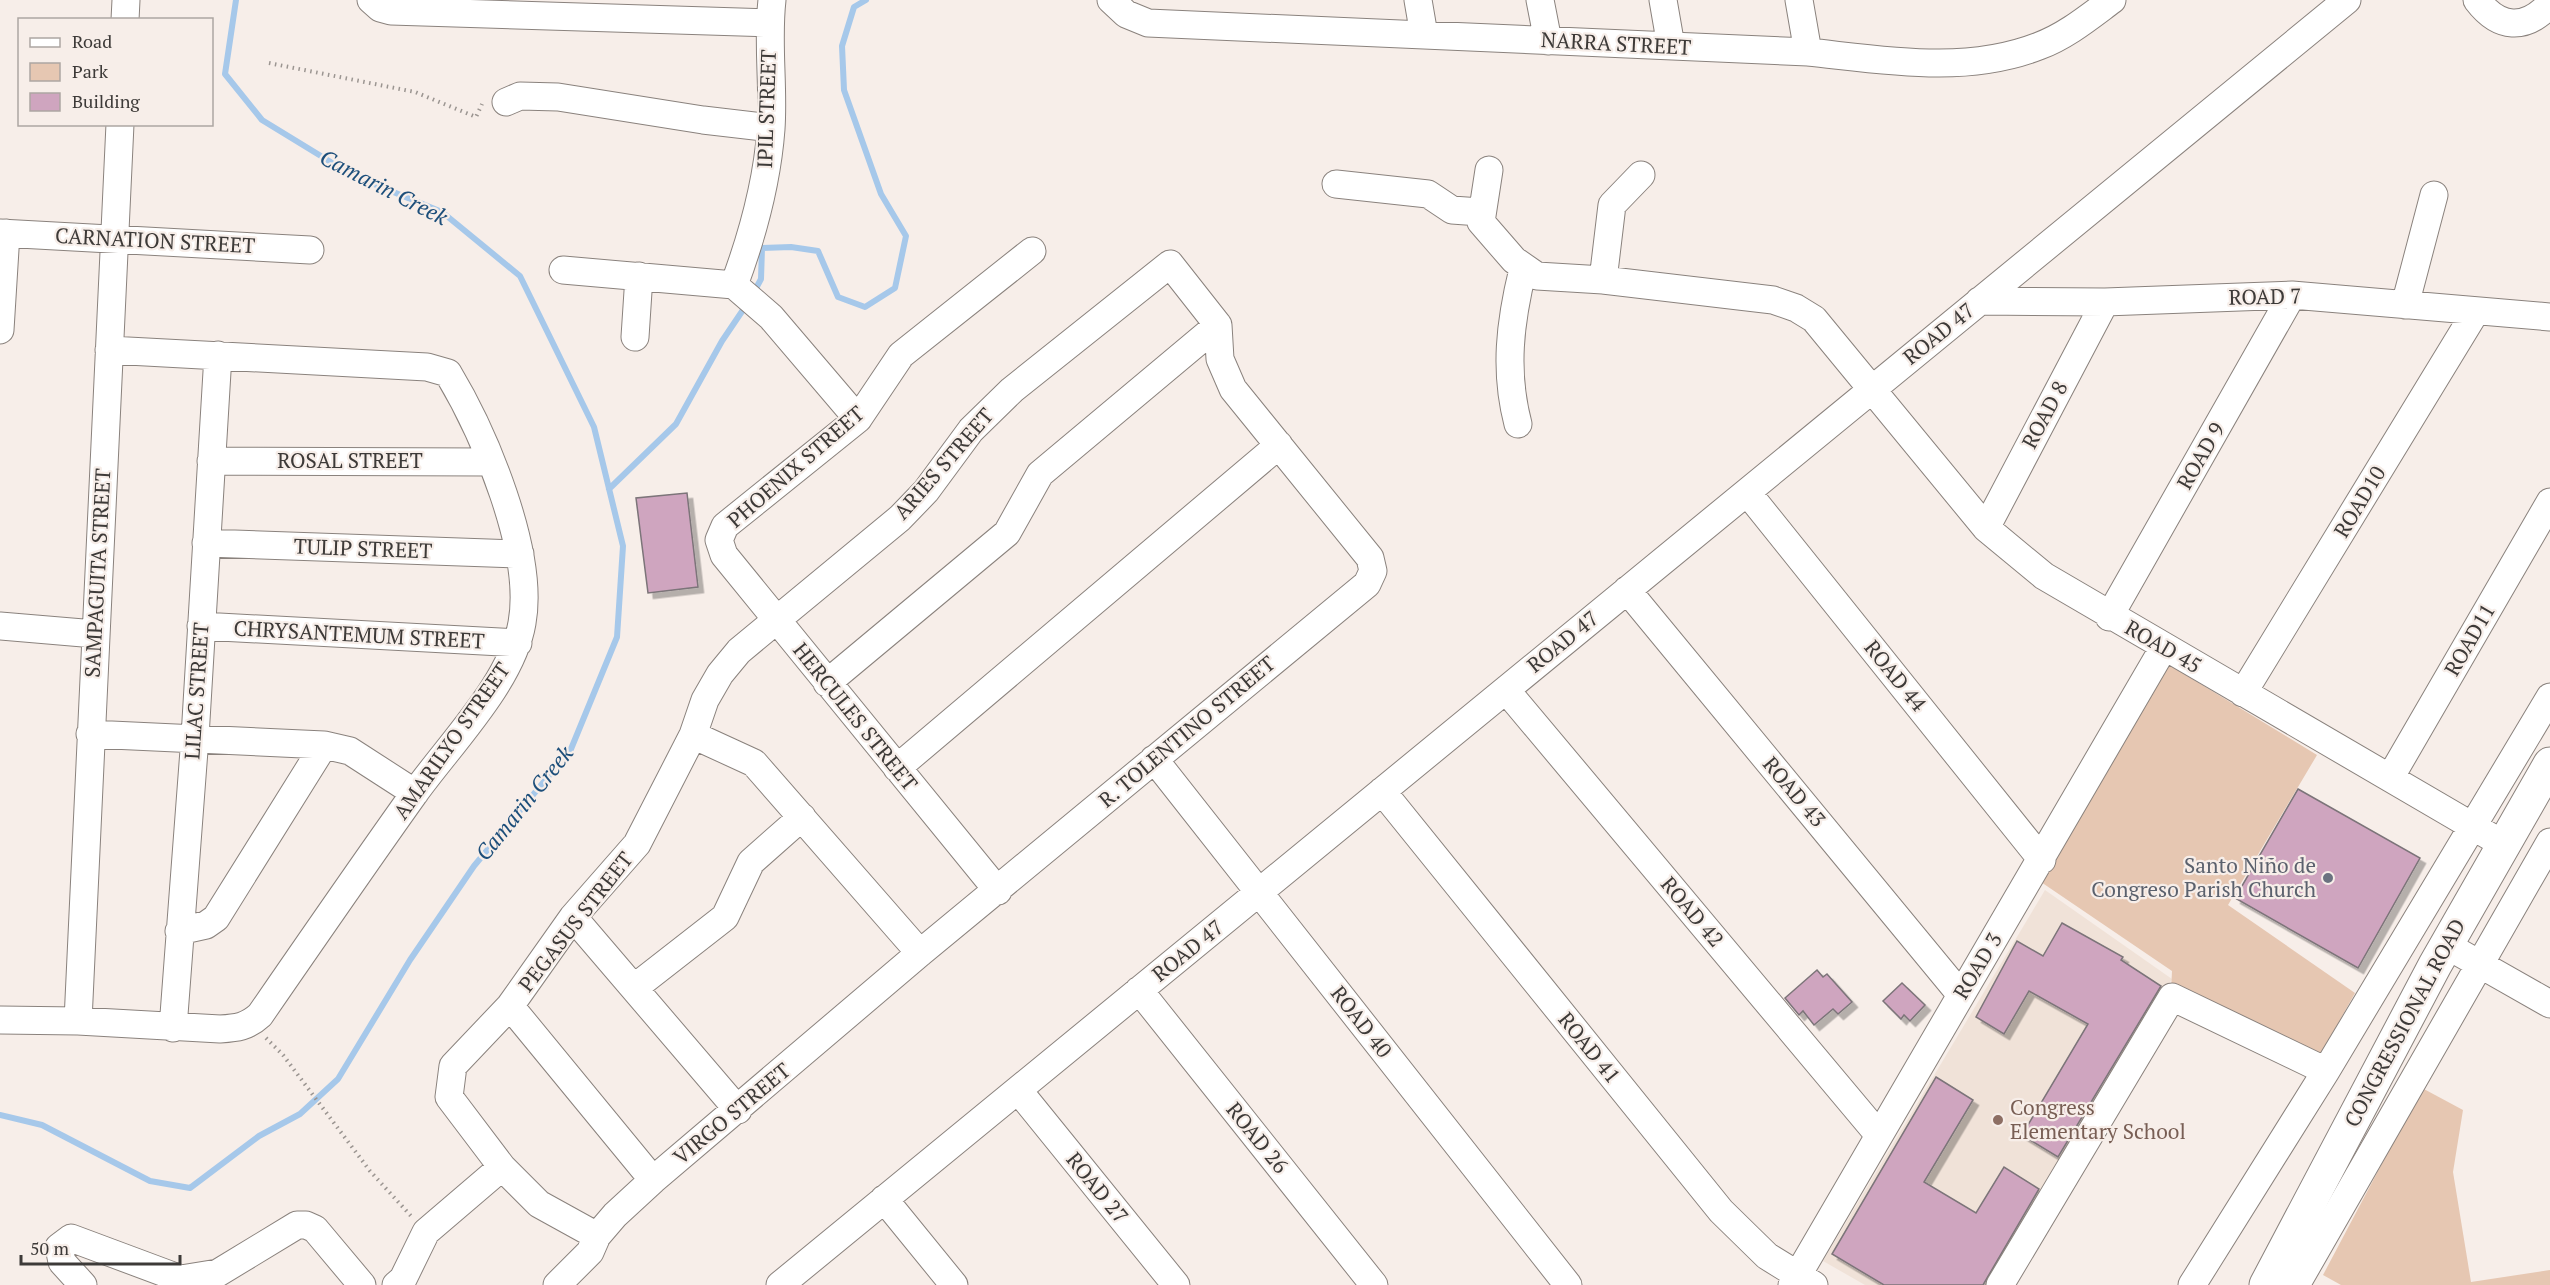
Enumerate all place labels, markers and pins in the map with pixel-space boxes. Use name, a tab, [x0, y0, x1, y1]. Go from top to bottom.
place label: Santo Niño de Congreso Parish Church	[2091, 851, 2316, 903]
marker: Santo Niño de Congreso Parish Church	[2321, 871, 2335, 885]
place label: Congress Elementary School	[2010, 1093, 2186, 1145]
marker: Congress Elementary School	[1991, 1113, 2005, 1127]

